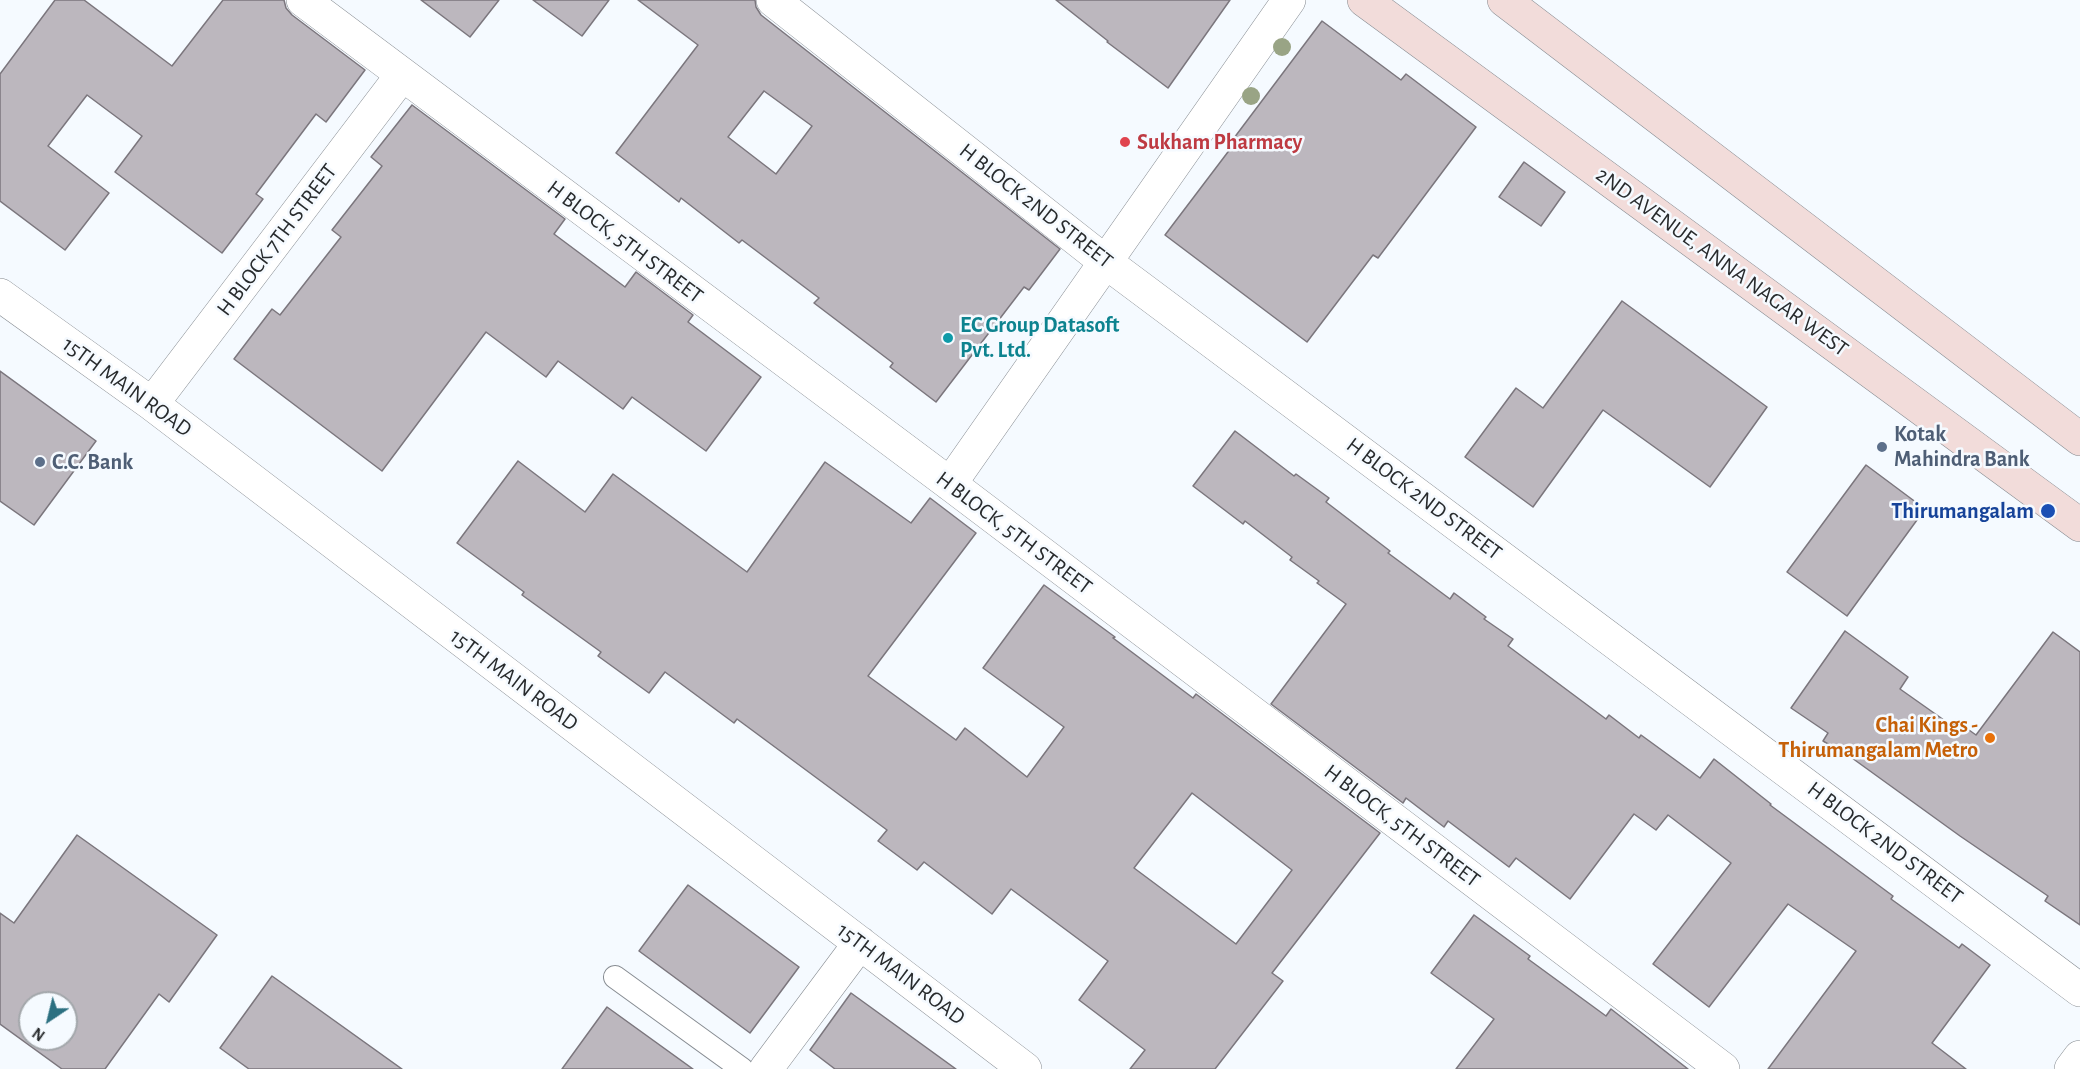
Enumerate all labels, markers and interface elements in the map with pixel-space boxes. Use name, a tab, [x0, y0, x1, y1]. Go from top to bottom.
place label: Sukham Pharmacy	[1137, 129, 1302, 155]
marker: Sukham Pharmacy	[1118, 135, 1132, 149]
street label: H BLOCK 2ND STREET	[954, 138, 1118, 274]
street label: H BLOCK 7TH STREET	[211, 159, 343, 321]
street label: 2ND AVENUE, ANNA NAGAR WEST	[1591, 162, 1853, 362]
street label: H BLOCK, 5TH STREET	[542, 175, 708, 309]
place label: EC Group Datasoft Pvt. Ltd.	[960, 312, 1119, 364]
street label: 15TH MAIN ROAD	[57, 331, 197, 443]
marker: EC Group Datasoft Pvt. Ltd.	[941, 331, 955, 345]
place label: Kotak Mahindra Bank	[1894, 421, 2030, 472]
street label: H BLOCK 2ND STREET	[1341, 432, 1507, 566]
marker: Kotak Mahindra Bank	[1875, 440, 1889, 454]
place label: C.C. Bank	[52, 449, 133, 475]
marker: C.C. Bank	[33, 455, 47, 469]
street label: H BLOCK, 5TH STREET	[931, 466, 1097, 600]
place label: Thirumangalam	[1891, 498, 2034, 524]
marker: Thirumangalam	[2039, 502, 2057, 520]
street label: 15TH MAIN ROAD	[445, 623, 583, 737]
place label: Chai Kings - Thirumangalam Metro	[1778, 712, 1978, 764]
marker: Chai Kings - Thirumangalam Metro	[1983, 731, 1997, 745]
street label: H BLOCK, 5TH STREET	[1319, 759, 1485, 893]
street label: H BLOCK 2ND STREET	[1802, 776, 1968, 910]
street label: 15TH MAIN ROAD	[832, 917, 970, 1031]
north arrow	[18, 991, 78, 1051]
text: N	[30, 1024, 48, 1044]

